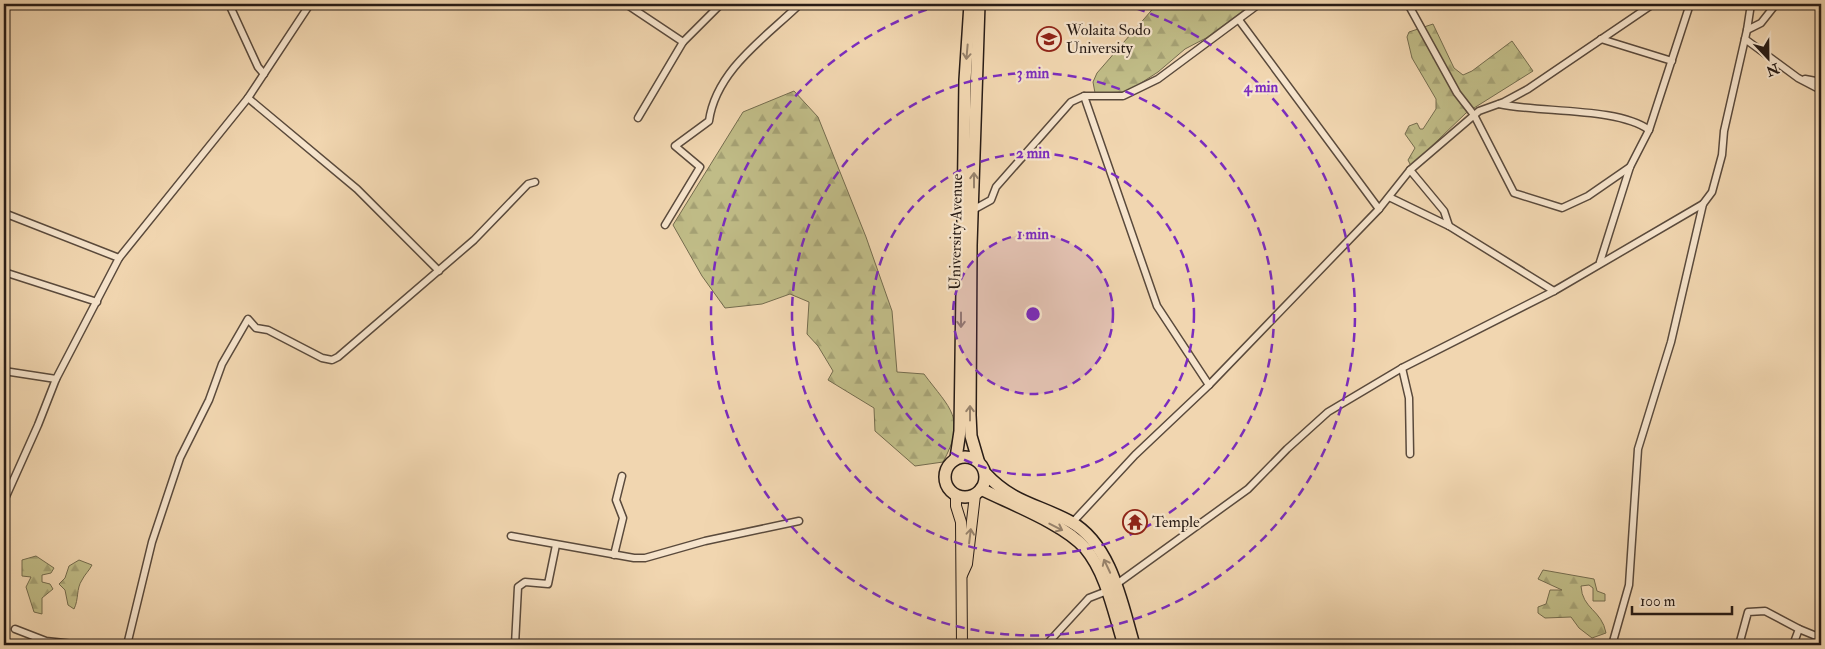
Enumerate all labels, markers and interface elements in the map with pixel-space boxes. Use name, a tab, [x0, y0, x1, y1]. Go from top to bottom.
place label: Wolaita Sodo University	[1065, 20, 1151, 58]
school or university icon: Wolaita Sodo University	[1036, 26, 1062, 52]
north arrow	[1742, 32, 1792, 82]
one-way arrow	[962, 44, 972, 60]
text: N	[1763, 59, 1783, 80]
text: 3 min	[1017, 64, 1049, 83]
text: 4 min	[1243, 78, 1279, 97]
text: 2 min	[1016, 144, 1050, 163]
street label: University Avenue	[945, 173, 967, 290]
one-way arrow	[969, 173, 979, 189]
text: 1 min	[1017, 225, 1049, 244]
centre of rings	[1024, 305, 1042, 323]
one-way arrow	[956, 312, 966, 328]
one-way arrow	[965, 405, 975, 422]
temple icon: Temple	[1122, 509, 1148, 535]
place label: Temple	[1152, 512, 1200, 533]
one-way arrow	[1048, 523, 1063, 532]
one-way arrow	[965, 528, 975, 544]
one-way arrow	[1102, 559, 1111, 574]
scale bar	[1632, 584, 1732, 616]
text: 100 m	[1640, 592, 1676, 611]

